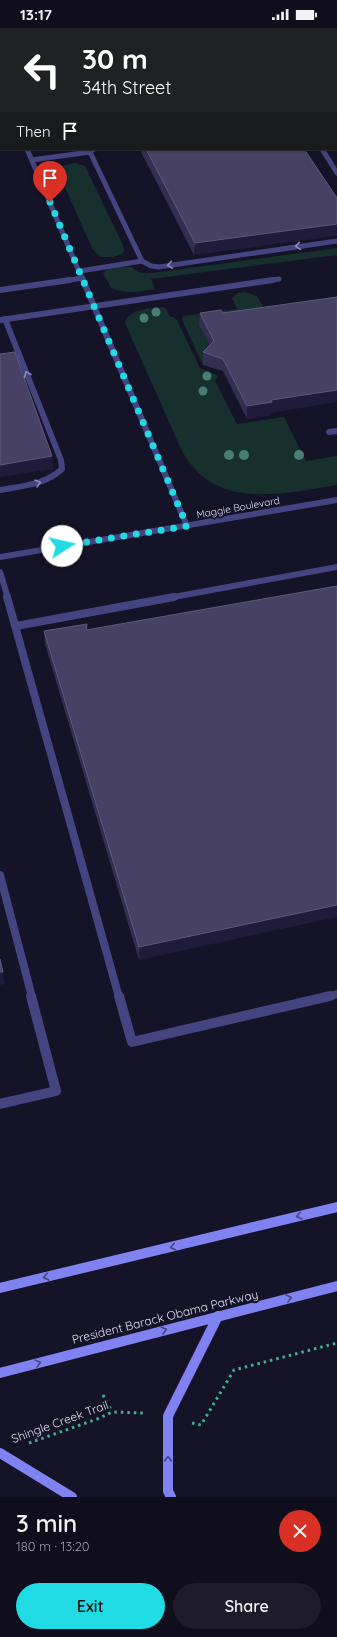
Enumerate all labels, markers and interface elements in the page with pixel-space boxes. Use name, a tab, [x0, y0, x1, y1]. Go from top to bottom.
text: 13:17	[20, 5, 52, 24]
text: 30 m	[82, 41, 148, 76]
icon: left	[16, 44, 68, 96]
text: 34th Street	[82, 76, 171, 99]
icon: arrive	[59, 120, 81, 142]
text: Then	[16, 122, 51, 141]
pin	[33, 161, 67, 202]
icon: arrive	[39, 167, 61, 189]
one-way arrow	[295, 241, 301, 250]
one-way arrow	[167, 260, 173, 269]
one-way arrow	[24, 371, 32, 379]
one-way arrow	[35, 479, 42, 488]
street label: Maggie Boulevard	[195, 494, 281, 521]
position arrow	[41, 525, 83, 567]
one-way arrow	[296, 1212, 302, 1220]
one-way arrow	[169, 1242, 176, 1250]
one-way arrow	[43, 1272, 50, 1281]
street label: President Barack Obama Parkway	[70, 1286, 260, 1347]
one-way arrow	[286, 1294, 293, 1303]
one-way arrow	[160, 1327, 167, 1335]
one-way arrow	[34, 1359, 41, 1368]
street label: Shingle Creek Trail	[9, 1397, 110, 1446]
one-way arrow	[164, 1456, 172, 1462]
text: 3 min	[16, 1508, 77, 1538]
button: close	[279, 1510, 321, 1552]
text: 180 m · 13:20	[16, 1538, 90, 1554]
button: Exit	[16, 1583, 165, 1629]
button: Share	[173, 1583, 321, 1629]

